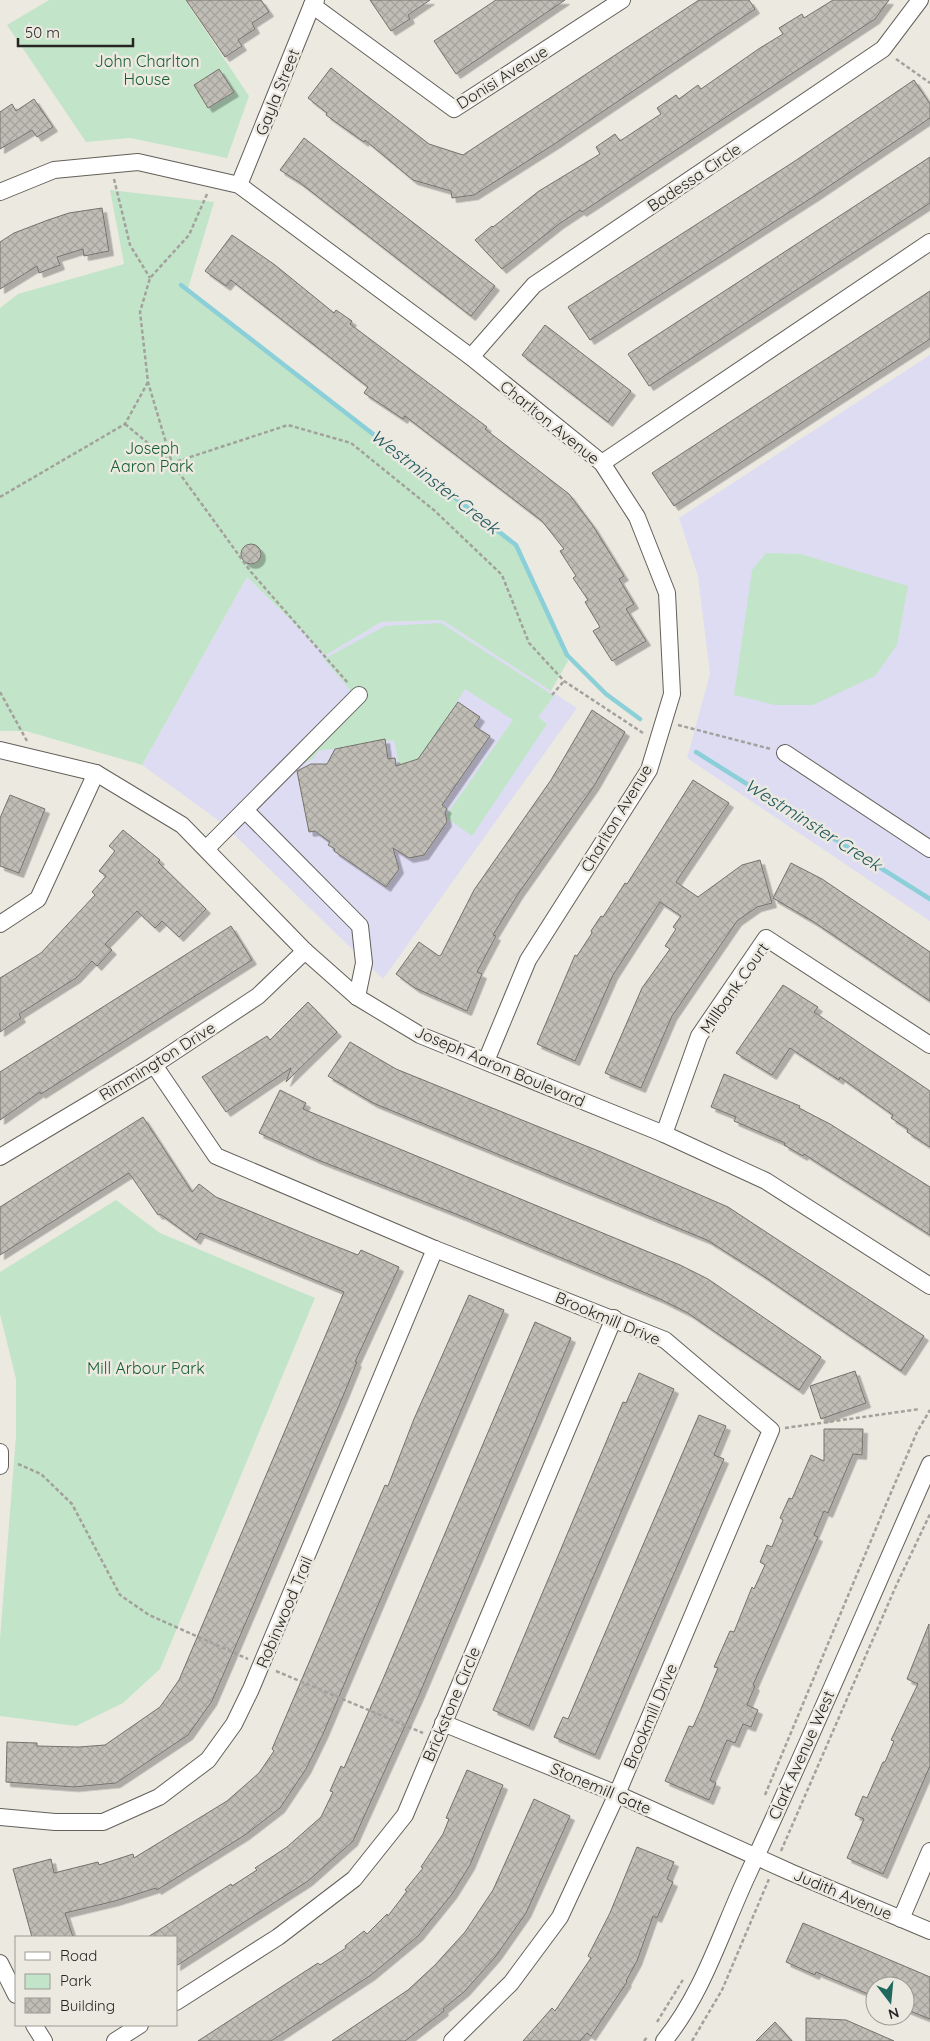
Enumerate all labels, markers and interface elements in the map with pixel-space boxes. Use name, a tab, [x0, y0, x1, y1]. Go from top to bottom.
scale bar	[18, 15, 132, 47]
text: 50 m	[25, 23, 60, 42]
street label: Donisi Avenue	[453, 41, 551, 113]
street label: Gayla Street	[251, 46, 303, 138]
park label: John Charlton House	[95, 51, 199, 89]
street label: Badessa Circle	[643, 138, 745, 216]
street label: Charlton Avenue	[496, 376, 604, 468]
water label: Westminster Creek	[366, 424, 505, 540]
park label: Joseph Aaron Park	[110, 438, 194, 476]
street label: Charlton Avenue	[576, 760, 656, 876]
water label: Westminster Creek	[740, 773, 887, 877]
street label: Millbank Court	[695, 939, 773, 1037]
street label: Rimmington Drive	[95, 1017, 219, 1105]
street label: Joseph Aaron Boulevard	[412, 1021, 588, 1111]
street label: Brookmill Drive	[552, 1287, 664, 1349]
park label: Mill Arbour Park	[87, 1358, 205, 1378]
street label: Robinwood Trail	[251, 1553, 317, 1671]
street label: Brickstone Circle	[418, 1644, 484, 1764]
street label: Brookmill Drive	[619, 1660, 681, 1772]
street label: Clark Avenue West	[764, 1687, 838, 1823]
street label: Stonemill Gate	[548, 1758, 654, 1818]
street label: Judith Avenue	[791, 1864, 895, 1924]
legend	[15, 1936, 178, 2026]
text: Road	[60, 1946, 97, 1965]
text: Park	[60, 1971, 92, 1990]
north arrow	[865, 1976, 915, 2026]
text: Building	[60, 1996, 115, 2015]
text: N	[886, 2003, 901, 2024]

